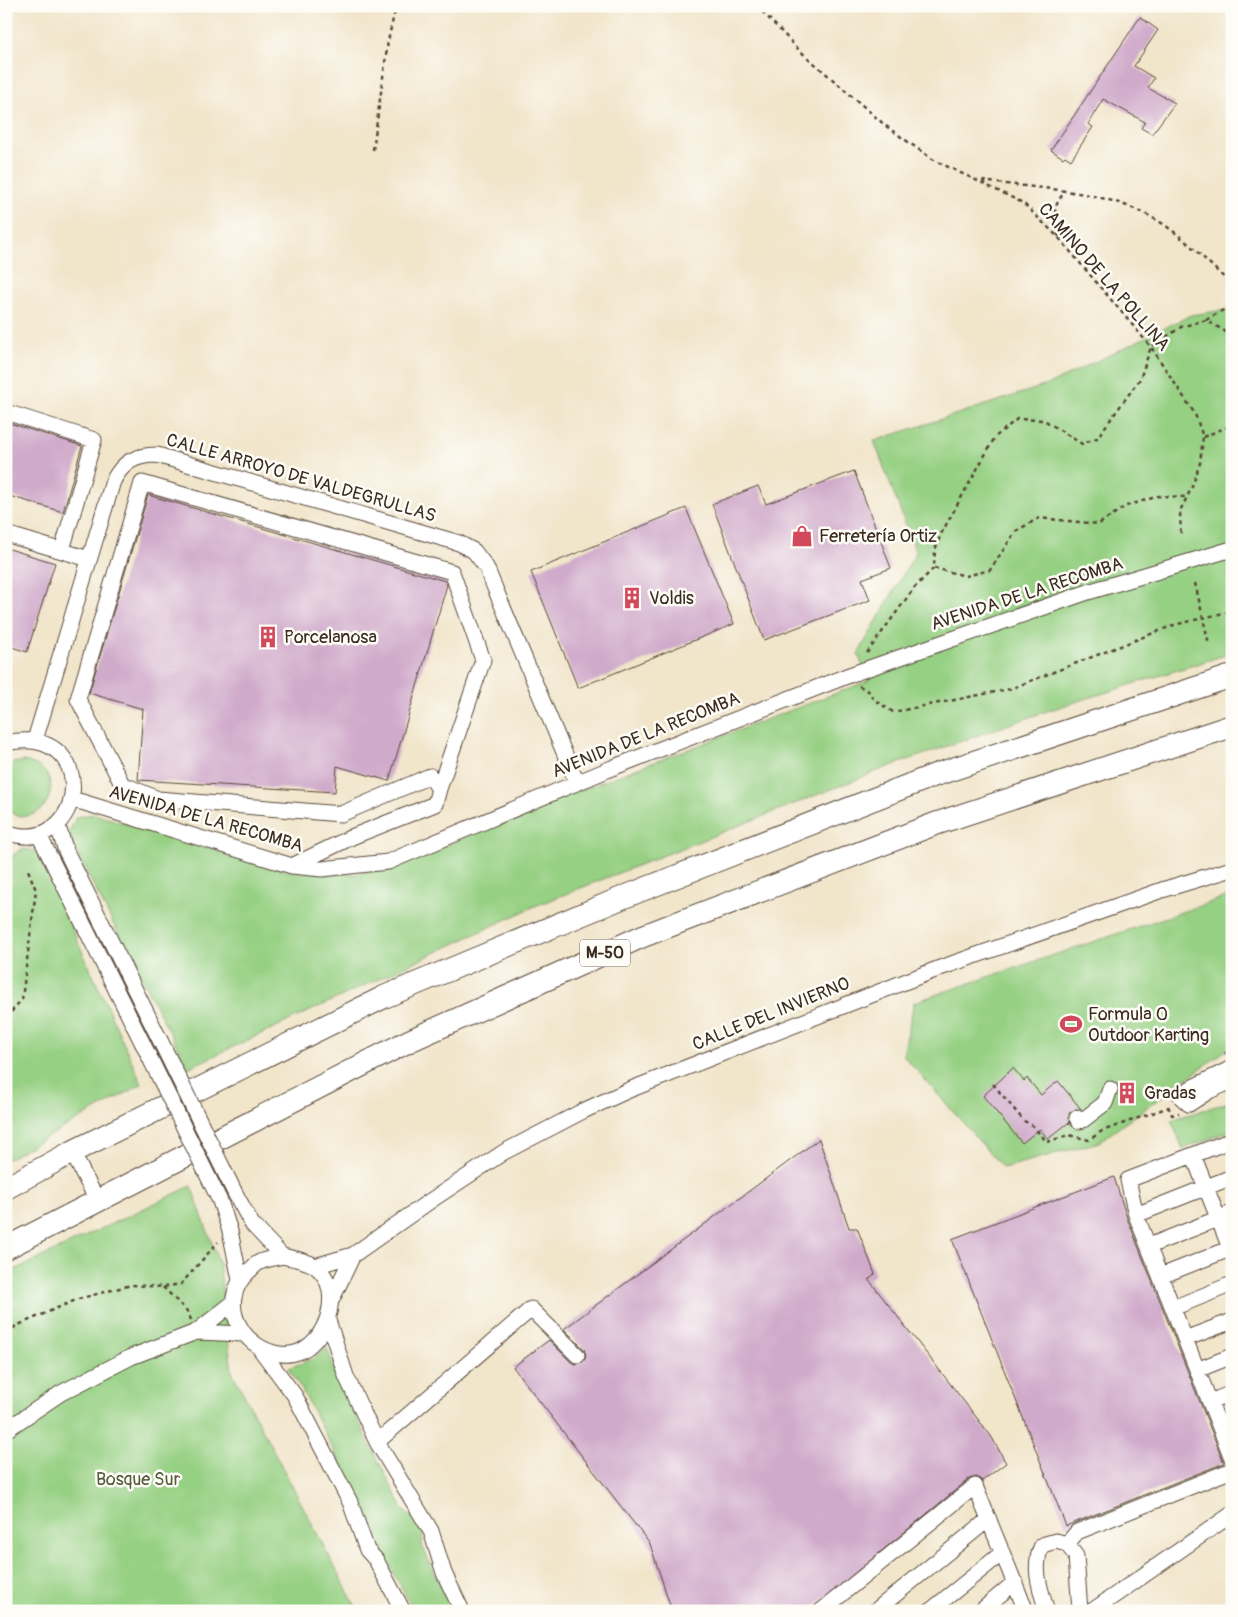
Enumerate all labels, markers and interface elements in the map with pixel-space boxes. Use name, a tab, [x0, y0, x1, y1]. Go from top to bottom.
street label: CAMINO DE LA POLLINA	[1033, 198, 1175, 356]
street label: CALLE ARROYO DE VALDEGRULLAS	[164, 428, 438, 528]
shop icon: Ferretería Ortiz	[789, 523, 815, 549]
place label: Ferretería Ortiz	[819, 525, 937, 548]
street label: AVENIDA DE LA RECOMBA	[928, 552, 1126, 636]
building icon: Voldis	[619, 585, 645, 611]
place label: Voldis	[649, 587, 694, 610]
building icon: Porcelanosa	[255, 624, 281, 650]
place label: Porcelanosa	[284, 626, 377, 649]
street label: AVENIDA DE LA RECOMBA	[549, 687, 744, 783]
street label: AVENIDA DE LA RECOMBA	[106, 780, 306, 858]
road number: M-50	[580, 940, 630, 966]
street label: CALLE DEL INVIERNO	[689, 972, 853, 1056]
place label: Formula 0 Outdoor Karting	[1088, 1003, 1209, 1047]
sports icon: Formula 0 Outdoor Karting	[1058, 1011, 1084, 1037]
building icon: Gradas	[1114, 1080, 1140, 1106]
place label: Gradas	[1144, 1082, 1196, 1105]
park label: Bosque Sur	[96, 1468, 181, 1491]

